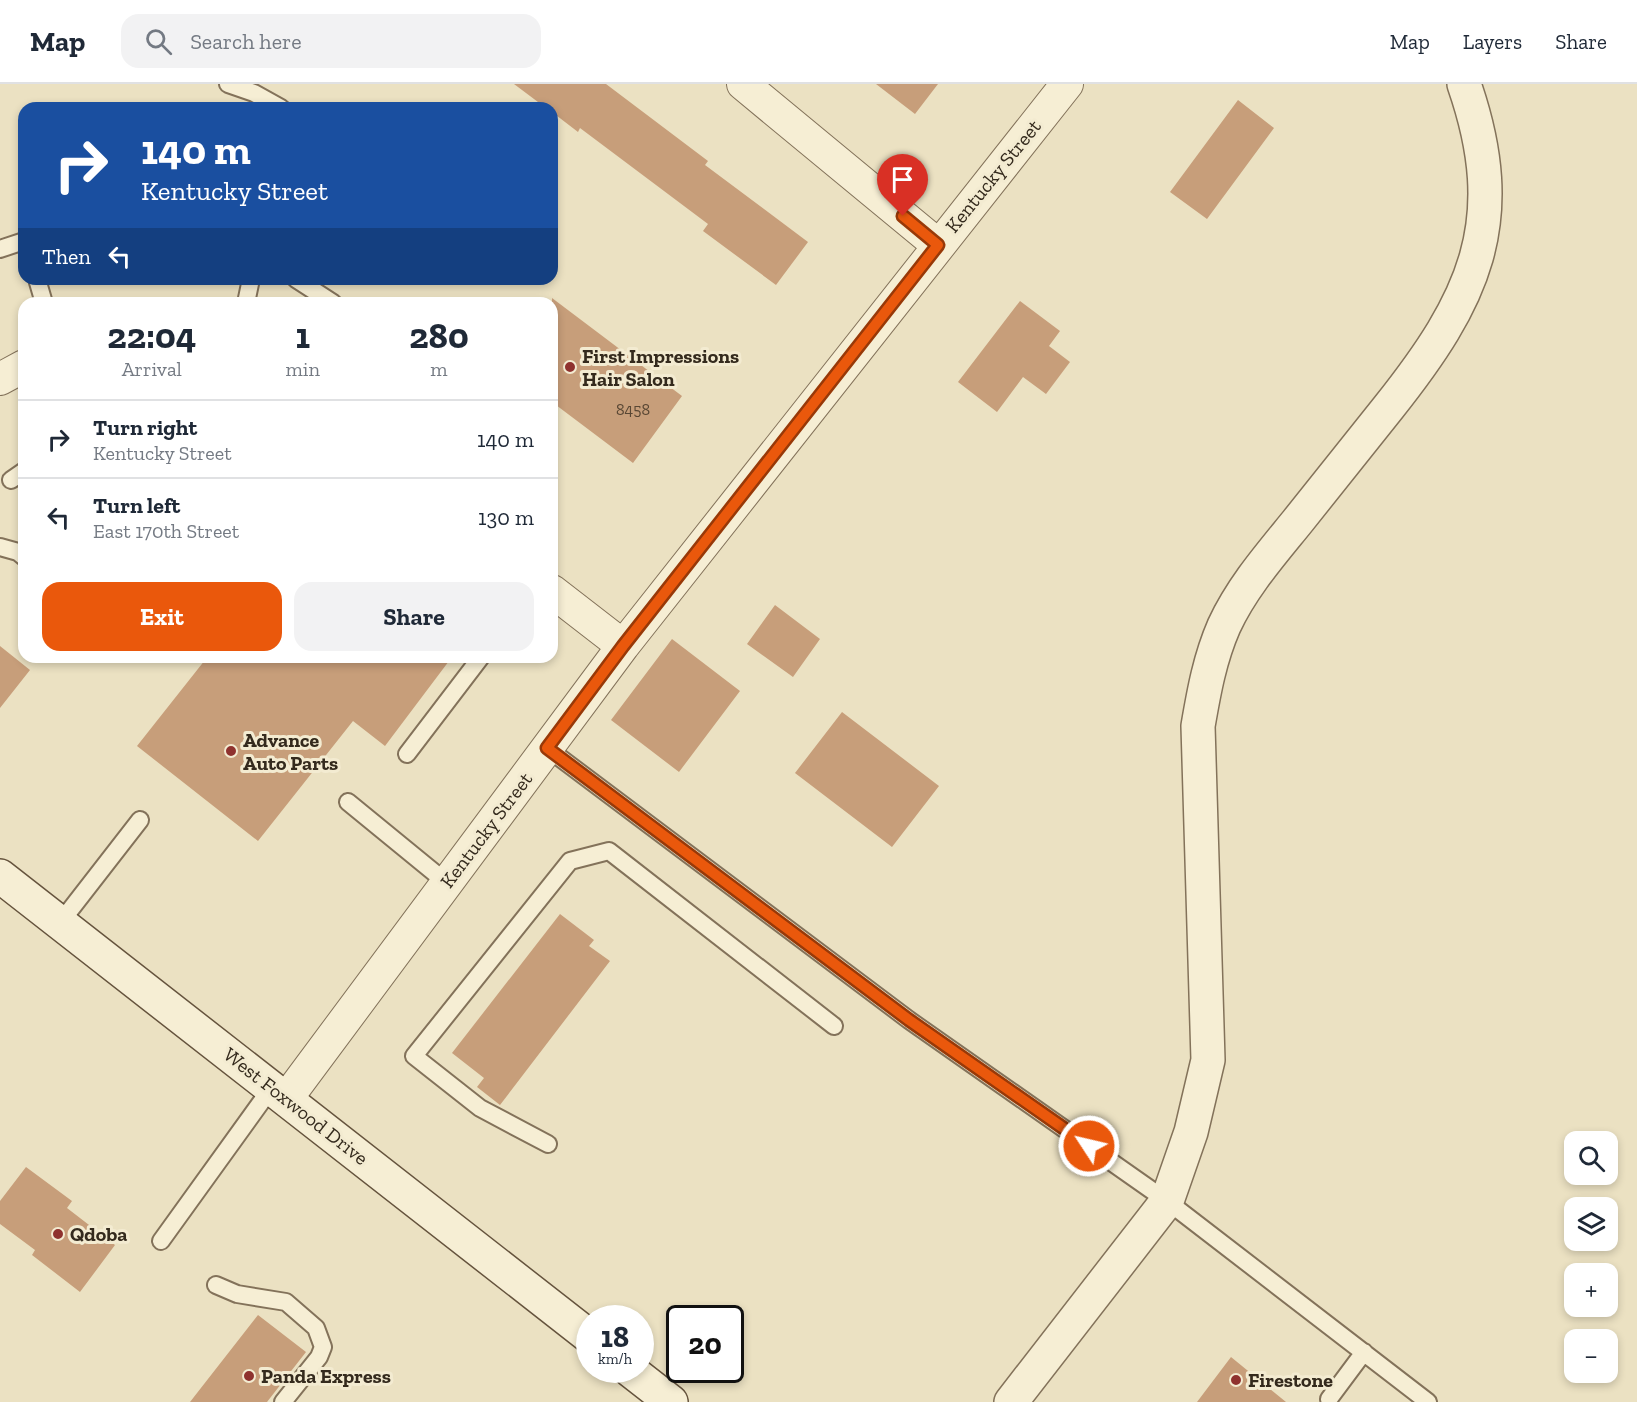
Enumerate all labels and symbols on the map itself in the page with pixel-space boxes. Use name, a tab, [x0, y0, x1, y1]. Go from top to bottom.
street label: Kentucky Street	[940, 114, 1046, 237]
pin	[877, 154, 928, 216]
place label: First Impressions Hair Salon	[582, 344, 739, 391]
marker: First Impressions Hair Salon	[563, 360, 577, 374]
house number: 8458	[616, 400, 650, 419]
place label: Advance Auto Parts	[243, 728, 338, 775]
marker: Advance Auto Parts	[224, 744, 238, 758]
street label: Kentucky Street	[435, 767, 538, 893]
street label: West Foxwood Drive	[219, 1042, 373, 1170]
position arrow	[1057, 1114, 1121, 1178]
place label: Qdoba	[70, 1222, 127, 1246]
marker: Qdoba	[51, 1227, 65, 1241]
speed limit sign: 20	[666, 1305, 744, 1383]
place label: Panda Express	[261, 1364, 391, 1388]
place label: Firestone	[1248, 1368, 1333, 1392]
marker: Panda Express	[242, 1369, 256, 1383]
marker: Firestone	[1229, 1373, 1243, 1387]

